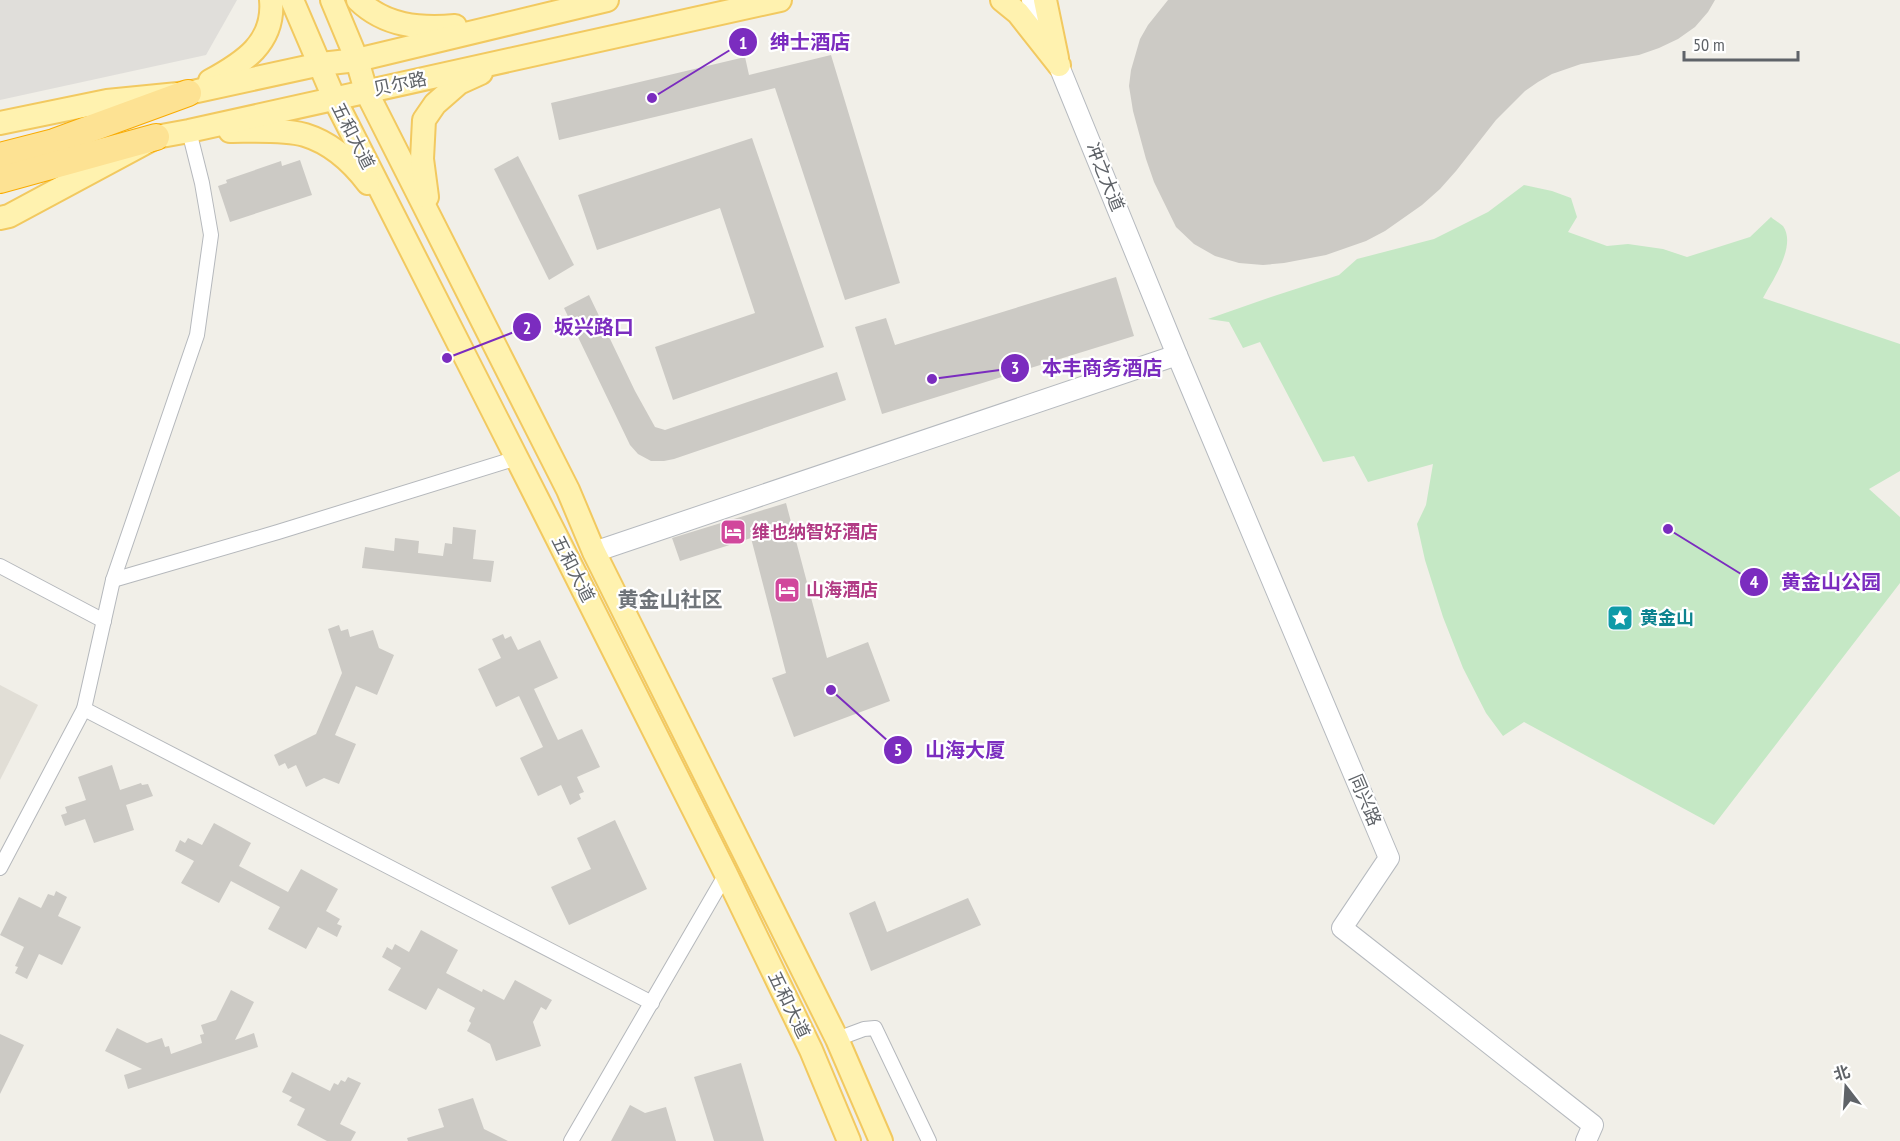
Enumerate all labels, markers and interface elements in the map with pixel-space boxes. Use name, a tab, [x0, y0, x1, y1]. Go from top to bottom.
callout: 绅士酒店	[728, 23, 862, 61]
scale bar	[1684, 24, 1798, 62]
text: 绅士酒店	[770, 29, 850, 55]
text: 1	[739, 31, 747, 54]
text: 50 m	[1693, 33, 1725, 56]
street label: 贝尔路	[371, 67, 429, 100]
street label: 五和大道	[327, 98, 380, 173]
street label: 冲之大道	[1081, 139, 1130, 214]
callout: 坂兴路口	[512, 308, 646, 346]
text: 坂兴路口	[554, 314, 634, 340]
text: 2	[523, 316, 531, 339]
callout: 本丰商务酒店	[1000, 349, 1174, 387]
text: 本丰商务酒店	[1042, 355, 1162, 381]
text: 3	[1011, 356, 1019, 379]
hotel icon: 维也纳智好酒店	[718, 517, 748, 547]
place label: 维也纳智好酒店	[752, 520, 878, 543]
street label: 五和大道	[547, 531, 600, 606]
callout: 黄金山公园	[1739, 563, 1893, 601]
text: 黄金山公园	[1781, 569, 1881, 595]
text: 4	[1750, 570, 1759, 593]
hotel icon: 山海酒店	[772, 575, 802, 605]
place label: 山海酒店	[806, 578, 878, 601]
district label: 黄金山社区	[618, 586, 723, 613]
place icon: 黄金山	[1605, 603, 1635, 633]
place label: 黄金山	[1640, 606, 1694, 629]
callout: 山海大厦	[883, 731, 1017, 769]
text: 山海大厦	[925, 737, 1005, 763]
text: 5	[894, 738, 902, 761]
street label: 同兴路	[1344, 770, 1387, 829]
street label: 五和大道	[763, 967, 816, 1042]
north arrow	[1816, 1057, 1876, 1117]
text: 北	[1831, 1061, 1852, 1085]

